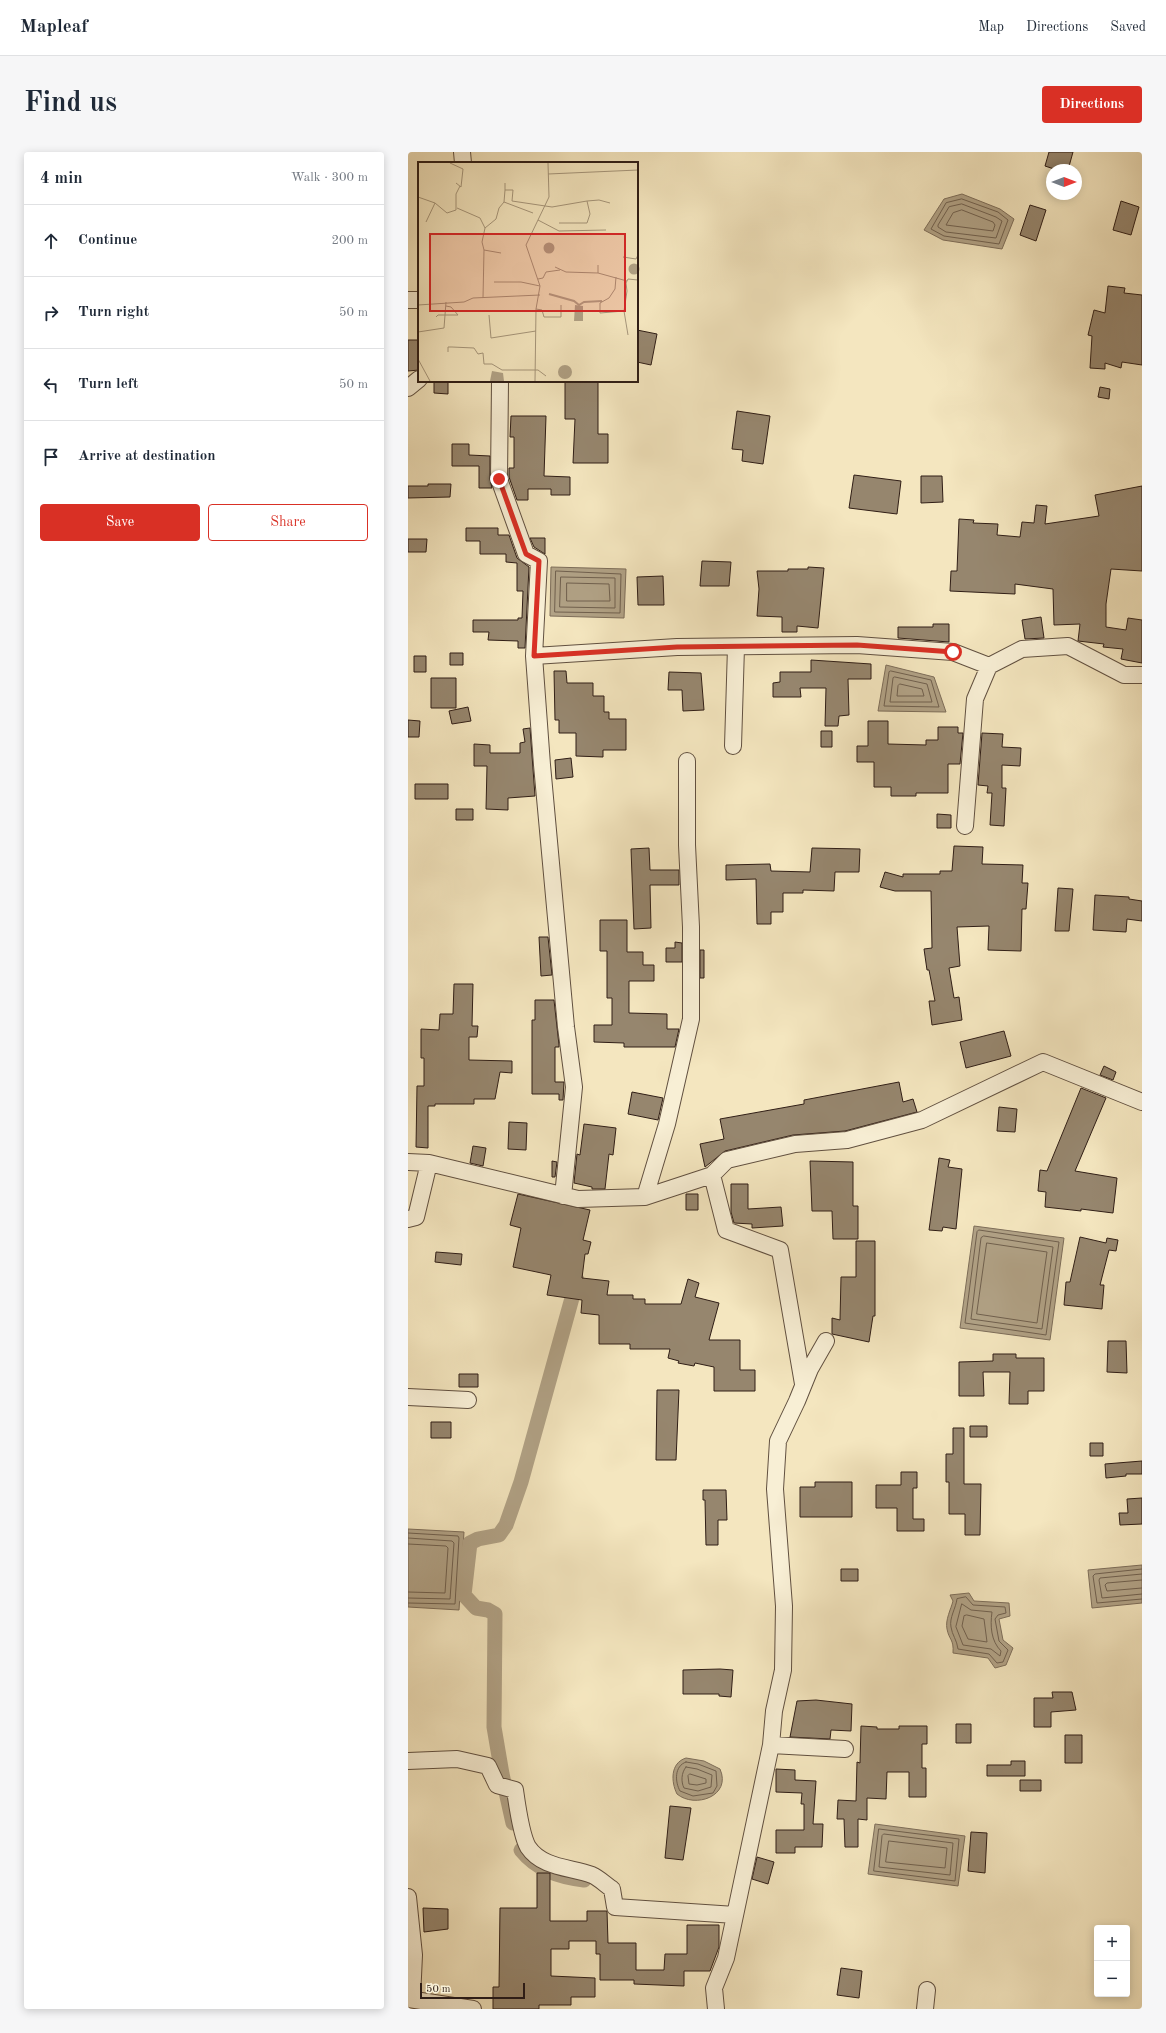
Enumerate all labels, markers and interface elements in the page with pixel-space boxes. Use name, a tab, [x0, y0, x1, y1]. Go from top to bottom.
text: Mapleaf	[20, 18, 88, 37]
text: Map	[978, 20, 1004, 34]
text: Directions	[1026, 20, 1088, 34]
text: Saved	[1110, 20, 1146, 34]
button: Directions	[1042, 86, 1142, 123]
text: Find us	[24, 90, 117, 118]
inset map	[418, 162, 638, 382]
north arrow	[1046, 164, 1082, 200]
text: 4 min	[40, 170, 83, 187]
text: Walk · 300 m	[291, 171, 368, 184]
icon: ahead	[40, 230, 62, 252]
text: Continue	[78, 233, 137, 248]
text: 200 m	[331, 234, 368, 247]
icon: right	[40, 302, 62, 324]
text: Turn right	[78, 305, 149, 320]
text: 50 m	[339, 306, 368, 319]
icon: left	[40, 374, 62, 396]
text: Turn left	[78, 377, 138, 392]
text: 50 m	[339, 378, 368, 391]
icon: arrive	[40, 446, 62, 468]
text: Arrive at destination	[78, 449, 216, 464]
route end	[490, 470, 508, 488]
button: Save	[40, 504, 200, 541]
button: Share	[208, 504, 368, 541]
route start	[944, 643, 962, 661]
map controls	[1094, 1925, 1130, 1997]
button: +	[1094, 1925, 1130, 1961]
button: −	[1094, 1961, 1130, 1997]
scale bar	[420, 1981, 525, 2000]
text: 50 m	[426, 1984, 451, 1995]

